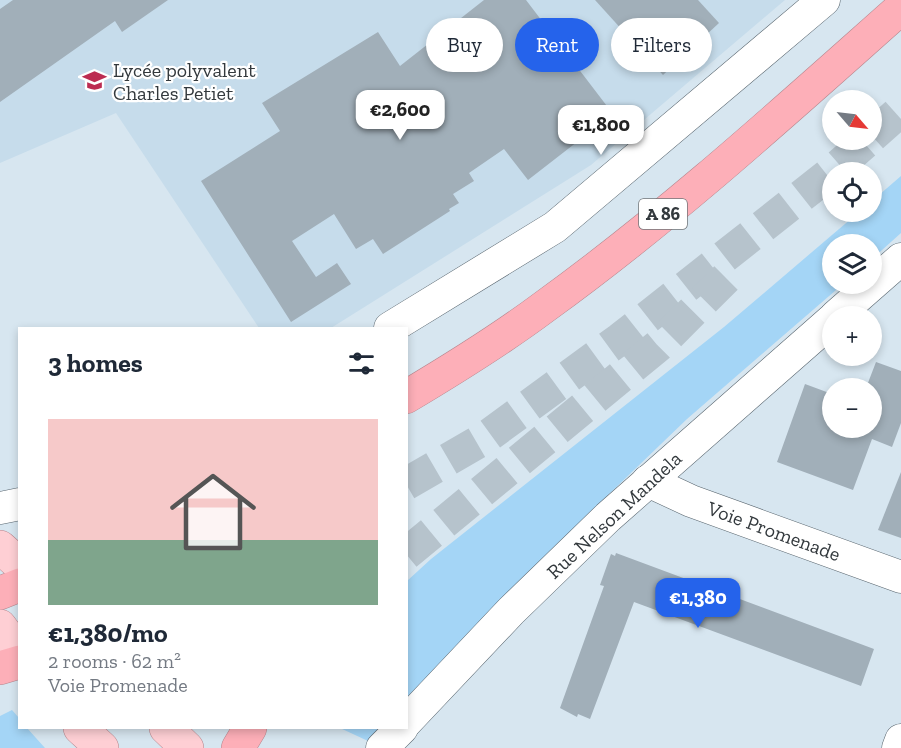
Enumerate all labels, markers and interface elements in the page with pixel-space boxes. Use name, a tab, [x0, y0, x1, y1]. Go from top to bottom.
chip: Buy	[426, 18, 503, 72]
chip: Rent	[515, 18, 599, 72]
chip: Filters	[611, 18, 712, 72]
place label: Lycée polyvalent Charles Petiet	[113, 58, 256, 105]
school or university icon: Lycée polyvalent Charles Petiet	[82, 68, 108, 94]
pin: €2,600	[351, 90, 449, 141]
north arrow	[822, 90, 882, 150]
map controls	[822, 90, 882, 438]
text: €2,600	[370, 97, 430, 121]
pin: €1,800	[552, 105, 650, 156]
text: €1,800	[572, 112, 630, 136]
button: locate	[822, 162, 882, 222]
road number: A 86	[639, 199, 687, 229]
button: layers	[822, 234, 882, 294]
button: +	[822, 306, 882, 366]
text: 3 homes	[48, 347, 143, 379]
icon: filters	[345, 347, 378, 380]
button: −	[822, 378, 882, 438]
street label: Rue Nelson Mandela	[542, 446, 687, 584]
icon: home	[159, 458, 267, 566]
street label: Voie Promenade	[703, 495, 844, 566]
pin: €1,380	[649, 578, 747, 629]
text: €1,380	[669, 585, 727, 609]
text: €1,380/mo	[48, 617, 168, 649]
text: 2 rooms · 62 m²	[48, 649, 181, 673]
text: Voie Promenade	[48, 673, 188, 697]

